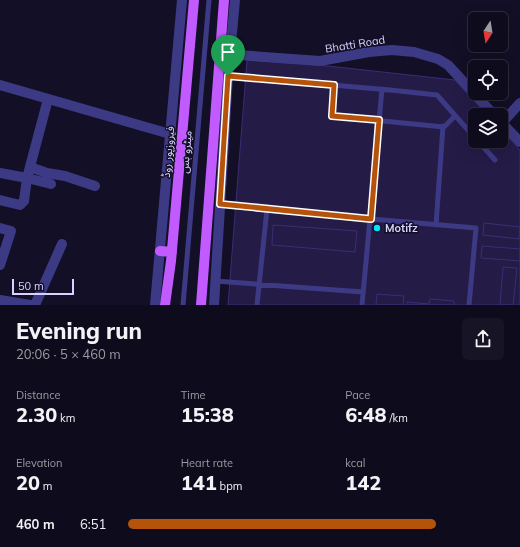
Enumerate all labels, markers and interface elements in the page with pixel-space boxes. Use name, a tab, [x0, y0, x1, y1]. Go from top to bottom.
north arrow	[468, 12, 508, 52]
map controls	[468, 12, 508, 148]
street label: Bhatti Road	[324, 32, 386, 56]
pin	[211, 35, 245, 76]
icon: arrive	[217, 41, 239, 63]
button: locate	[468, 60, 508, 100]
button: layers	[468, 108, 508, 148]
street label: فیروزپور روڈ	[159, 126, 178, 178]
street label: میٹرو بس	[177, 130, 195, 174]
place label: Motifz	[385, 221, 418, 235]
marker: Motifz	[372, 223, 382, 233]
scale bar	[12, 277, 74, 296]
text: 50 m	[18, 279, 44, 293]
text: Evening run	[16, 317, 142, 345]
button: share	[462, 318, 504, 360]
text: 20:06 · 5 × 460 m	[16, 346, 121, 362]
text: Distance	[16, 388, 60, 402]
text: Time	[181, 388, 206, 402]
text: Pace	[345, 388, 370, 402]
text: 2.30	[16, 402, 57, 427]
text: 15:38	[181, 402, 234, 427]
text: 6:48	[345, 402, 387, 427]
text: km	[57, 411, 75, 425]
text: /km	[387, 411, 408, 425]
text: Elevation	[16, 456, 63, 470]
text: Heart rate	[181, 456, 233, 470]
text: kcal	[345, 456, 365, 470]
text: 20	[16, 470, 40, 495]
text: 141	[181, 470, 217, 495]
text: 142	[345, 470, 381, 495]
text: m	[40, 479, 53, 493]
text: bpm	[217, 479, 242, 493]
text: 460 m	[16, 516, 55, 532]
text: 6:51	[80, 516, 106, 532]

